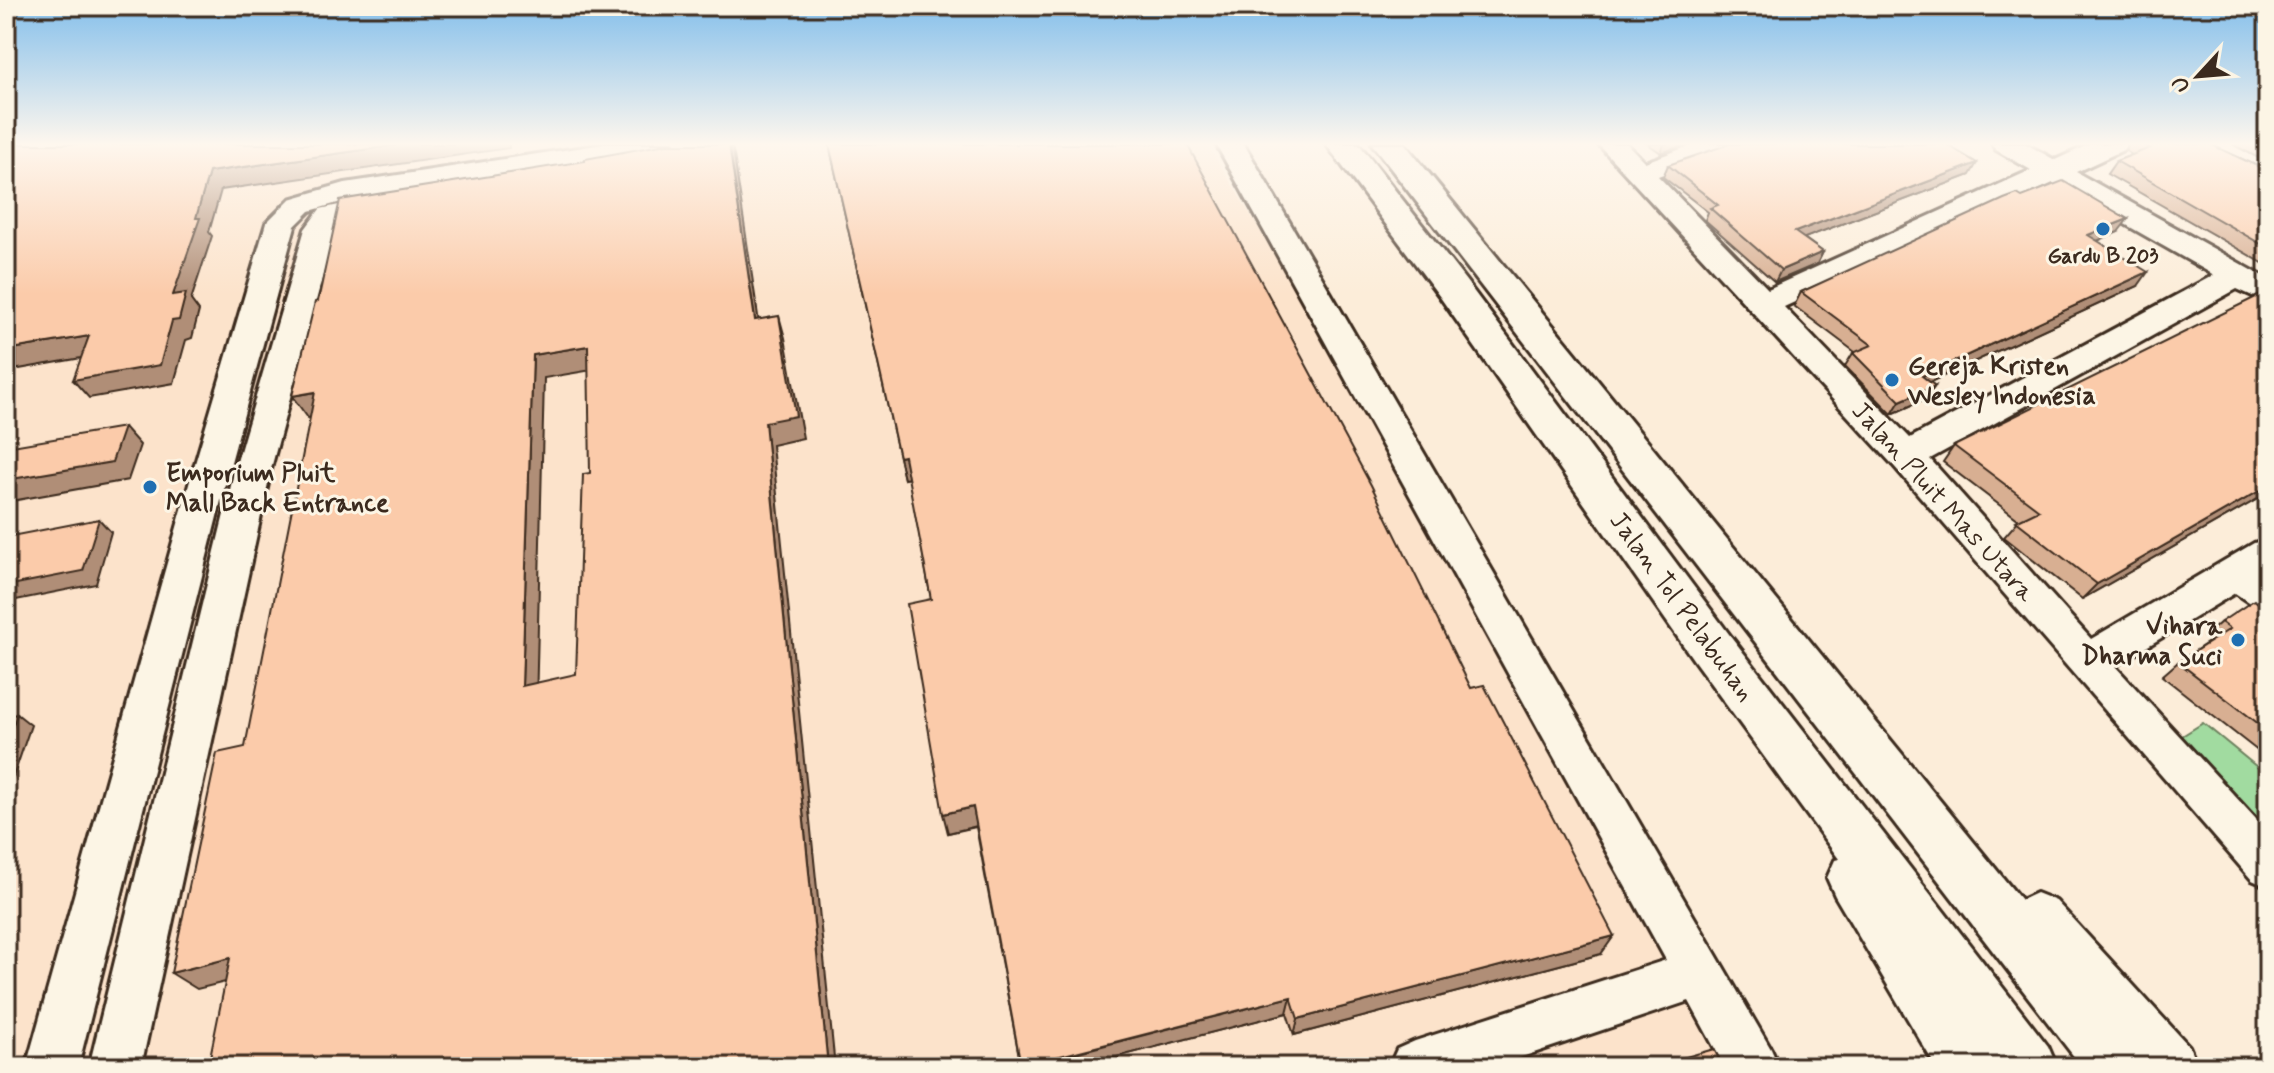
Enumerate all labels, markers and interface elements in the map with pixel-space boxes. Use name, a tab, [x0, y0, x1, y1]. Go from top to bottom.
north arrow	[2158, 36, 2238, 116]
text: U	[2166, 71, 2198, 96]
marker: Gardu B 203	[2094, 220, 2112, 238]
place label: Gardu B 203	[2048, 243, 2158, 271]
place label: Gereja Kristen Wesley Indonesia	[1907, 350, 2096, 414]
marker: Gereja Kristen Wesley Indonesia	[1883, 371, 1901, 389]
street label: Jalan Pluit Mas Utara	[1843, 395, 2042, 610]
place label: Emporium Pluit Mall Back Entrance	[166, 457, 389, 521]
marker: Emporium Pluit Mall Back Entrance	[141, 478, 159, 496]
street label: Jalan Tol Pelabuhan	[1601, 505, 1762, 709]
place label: Vihara Dharma Suci	[2081, 610, 2223, 674]
marker: Vihara Dharma Suci	[2229, 631, 2247, 649]

